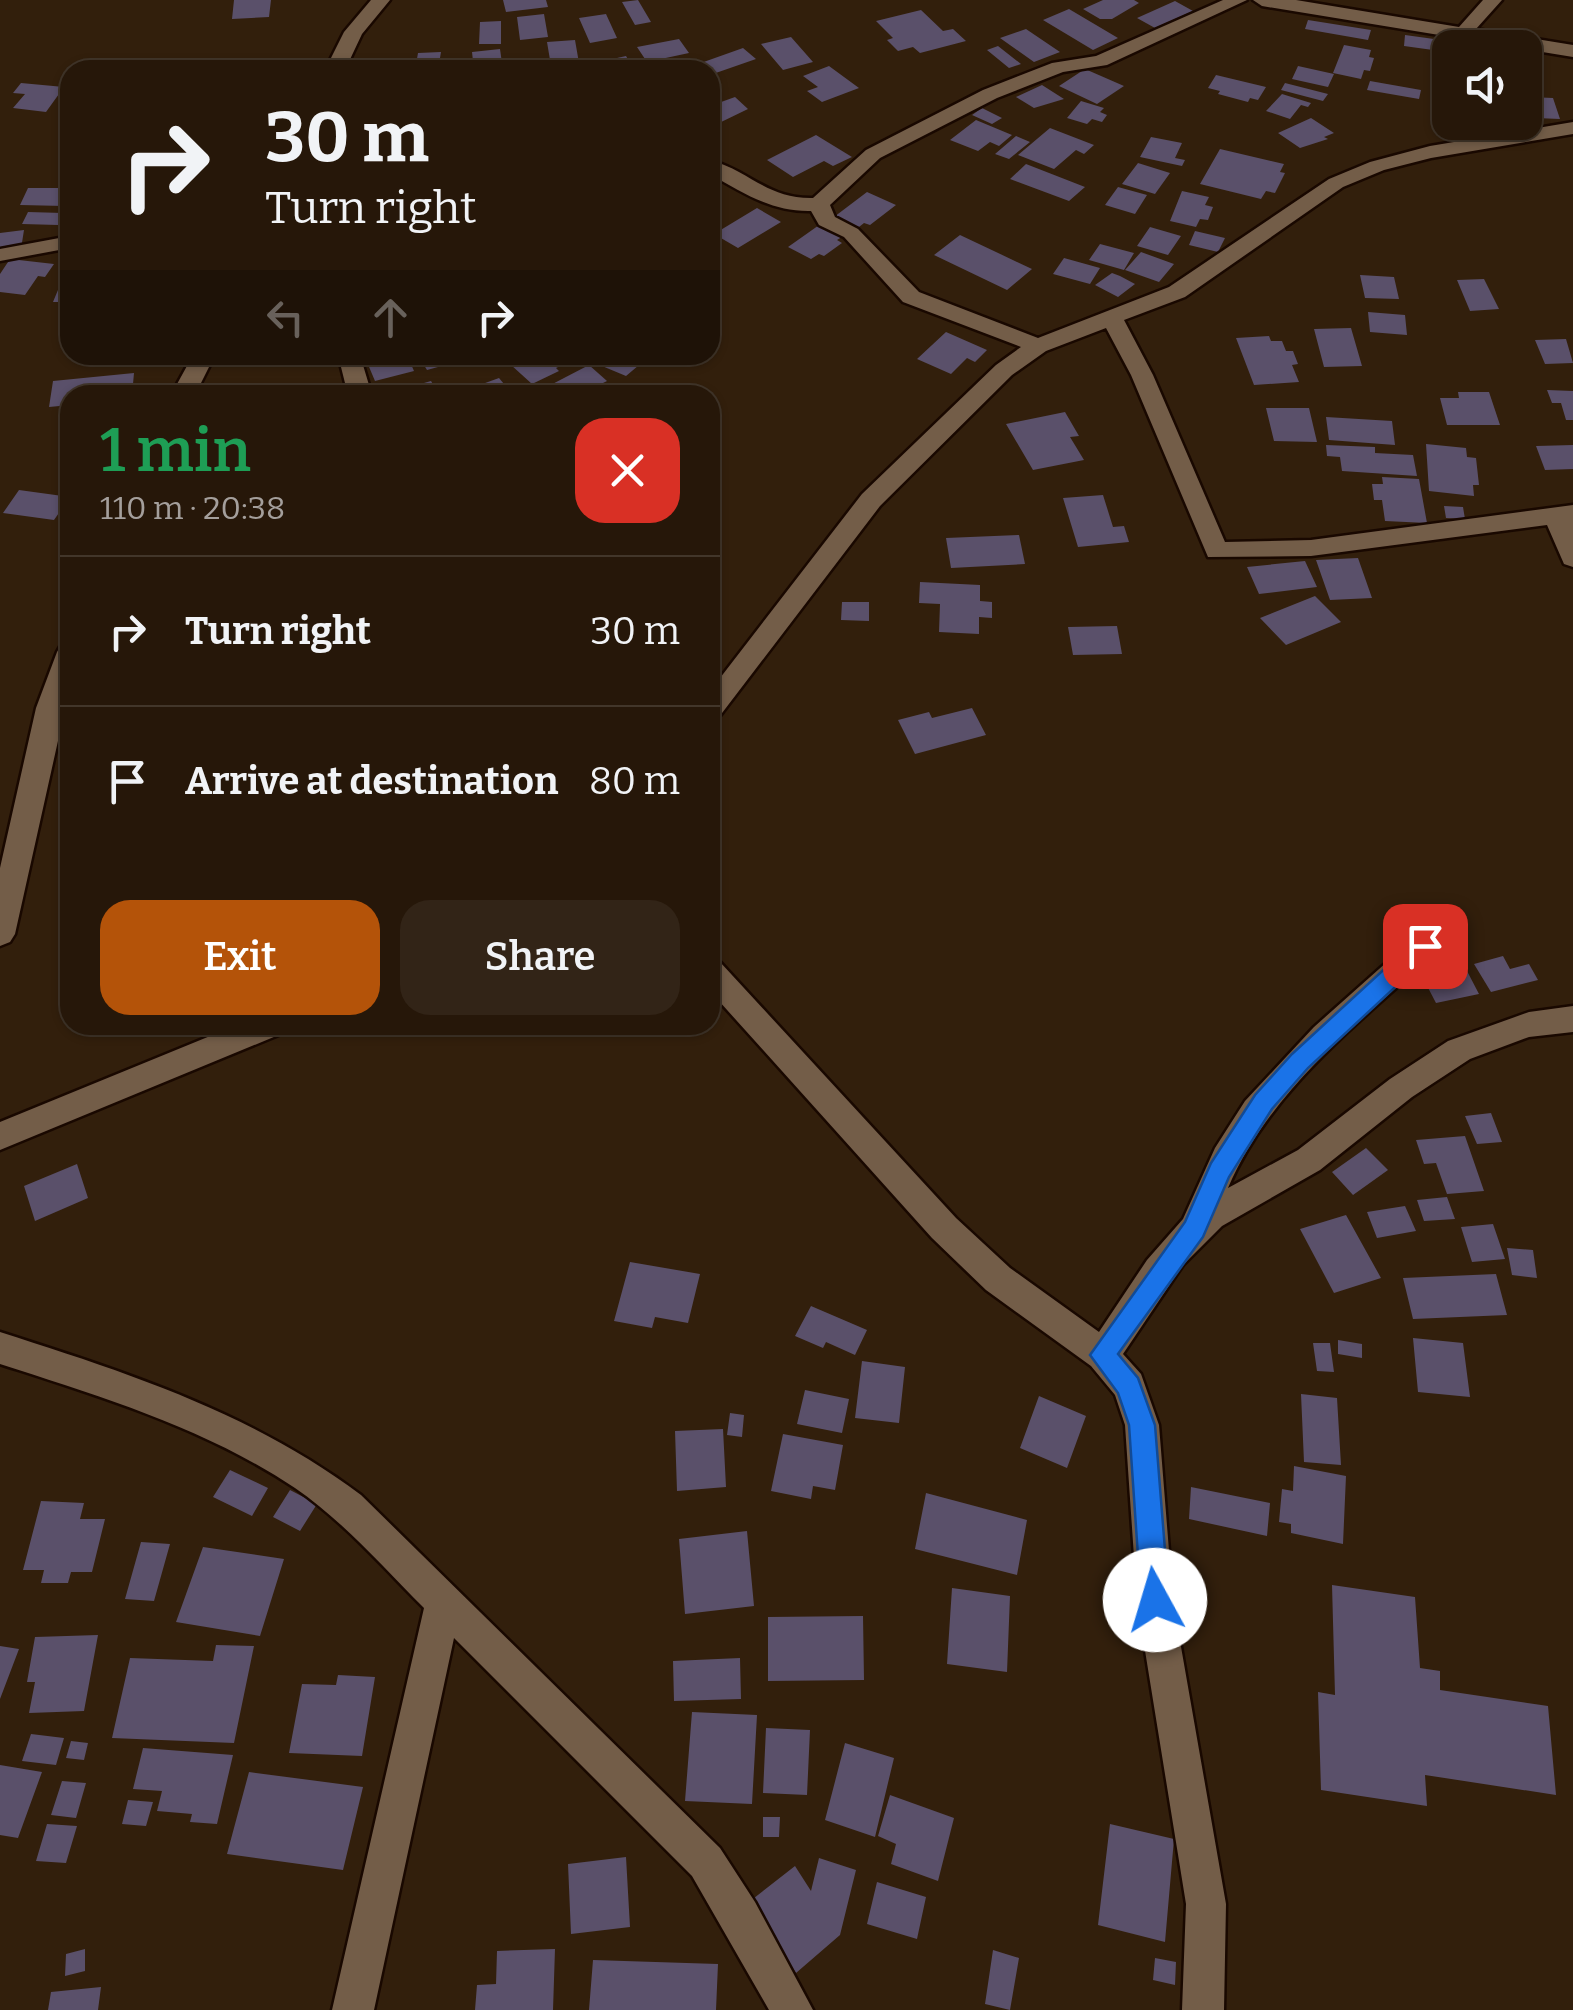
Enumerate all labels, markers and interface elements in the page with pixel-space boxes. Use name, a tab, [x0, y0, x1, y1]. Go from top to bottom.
map controls	[1432, 30, 1542, 140]
button: sound	[1432, 30, 1542, 140]
text: 30 m	[265, 96, 429, 180]
icon: right	[100, 100, 230, 230]
text: Turn right	[265, 181, 477, 235]
icon: left	[258, 290, 313, 345]
icon: ahead	[363, 290, 418, 345]
icon: right	[468, 290, 523, 345]
text: 1 min	[100, 415, 251, 487]
button: close	[575, 418, 680, 523]
text: 110 m · 20:38	[100, 489, 285, 527]
icon: right	[100, 604, 155, 659]
text: Turn right	[185, 608, 371, 654]
text: 30 m	[590, 608, 680, 654]
icon: arrive	[100, 754, 155, 809]
text: Arrive at destination	[185, 758, 558, 804]
text: 80 m	[589, 758, 680, 804]
button: Exit	[100, 900, 380, 1015]
button: Share	[400, 900, 680, 1015]
pin	[1383, 904, 1468, 989]
icon: arrive	[1398, 919, 1453, 974]
position arrow	[1103, 1548, 1207, 1652]

